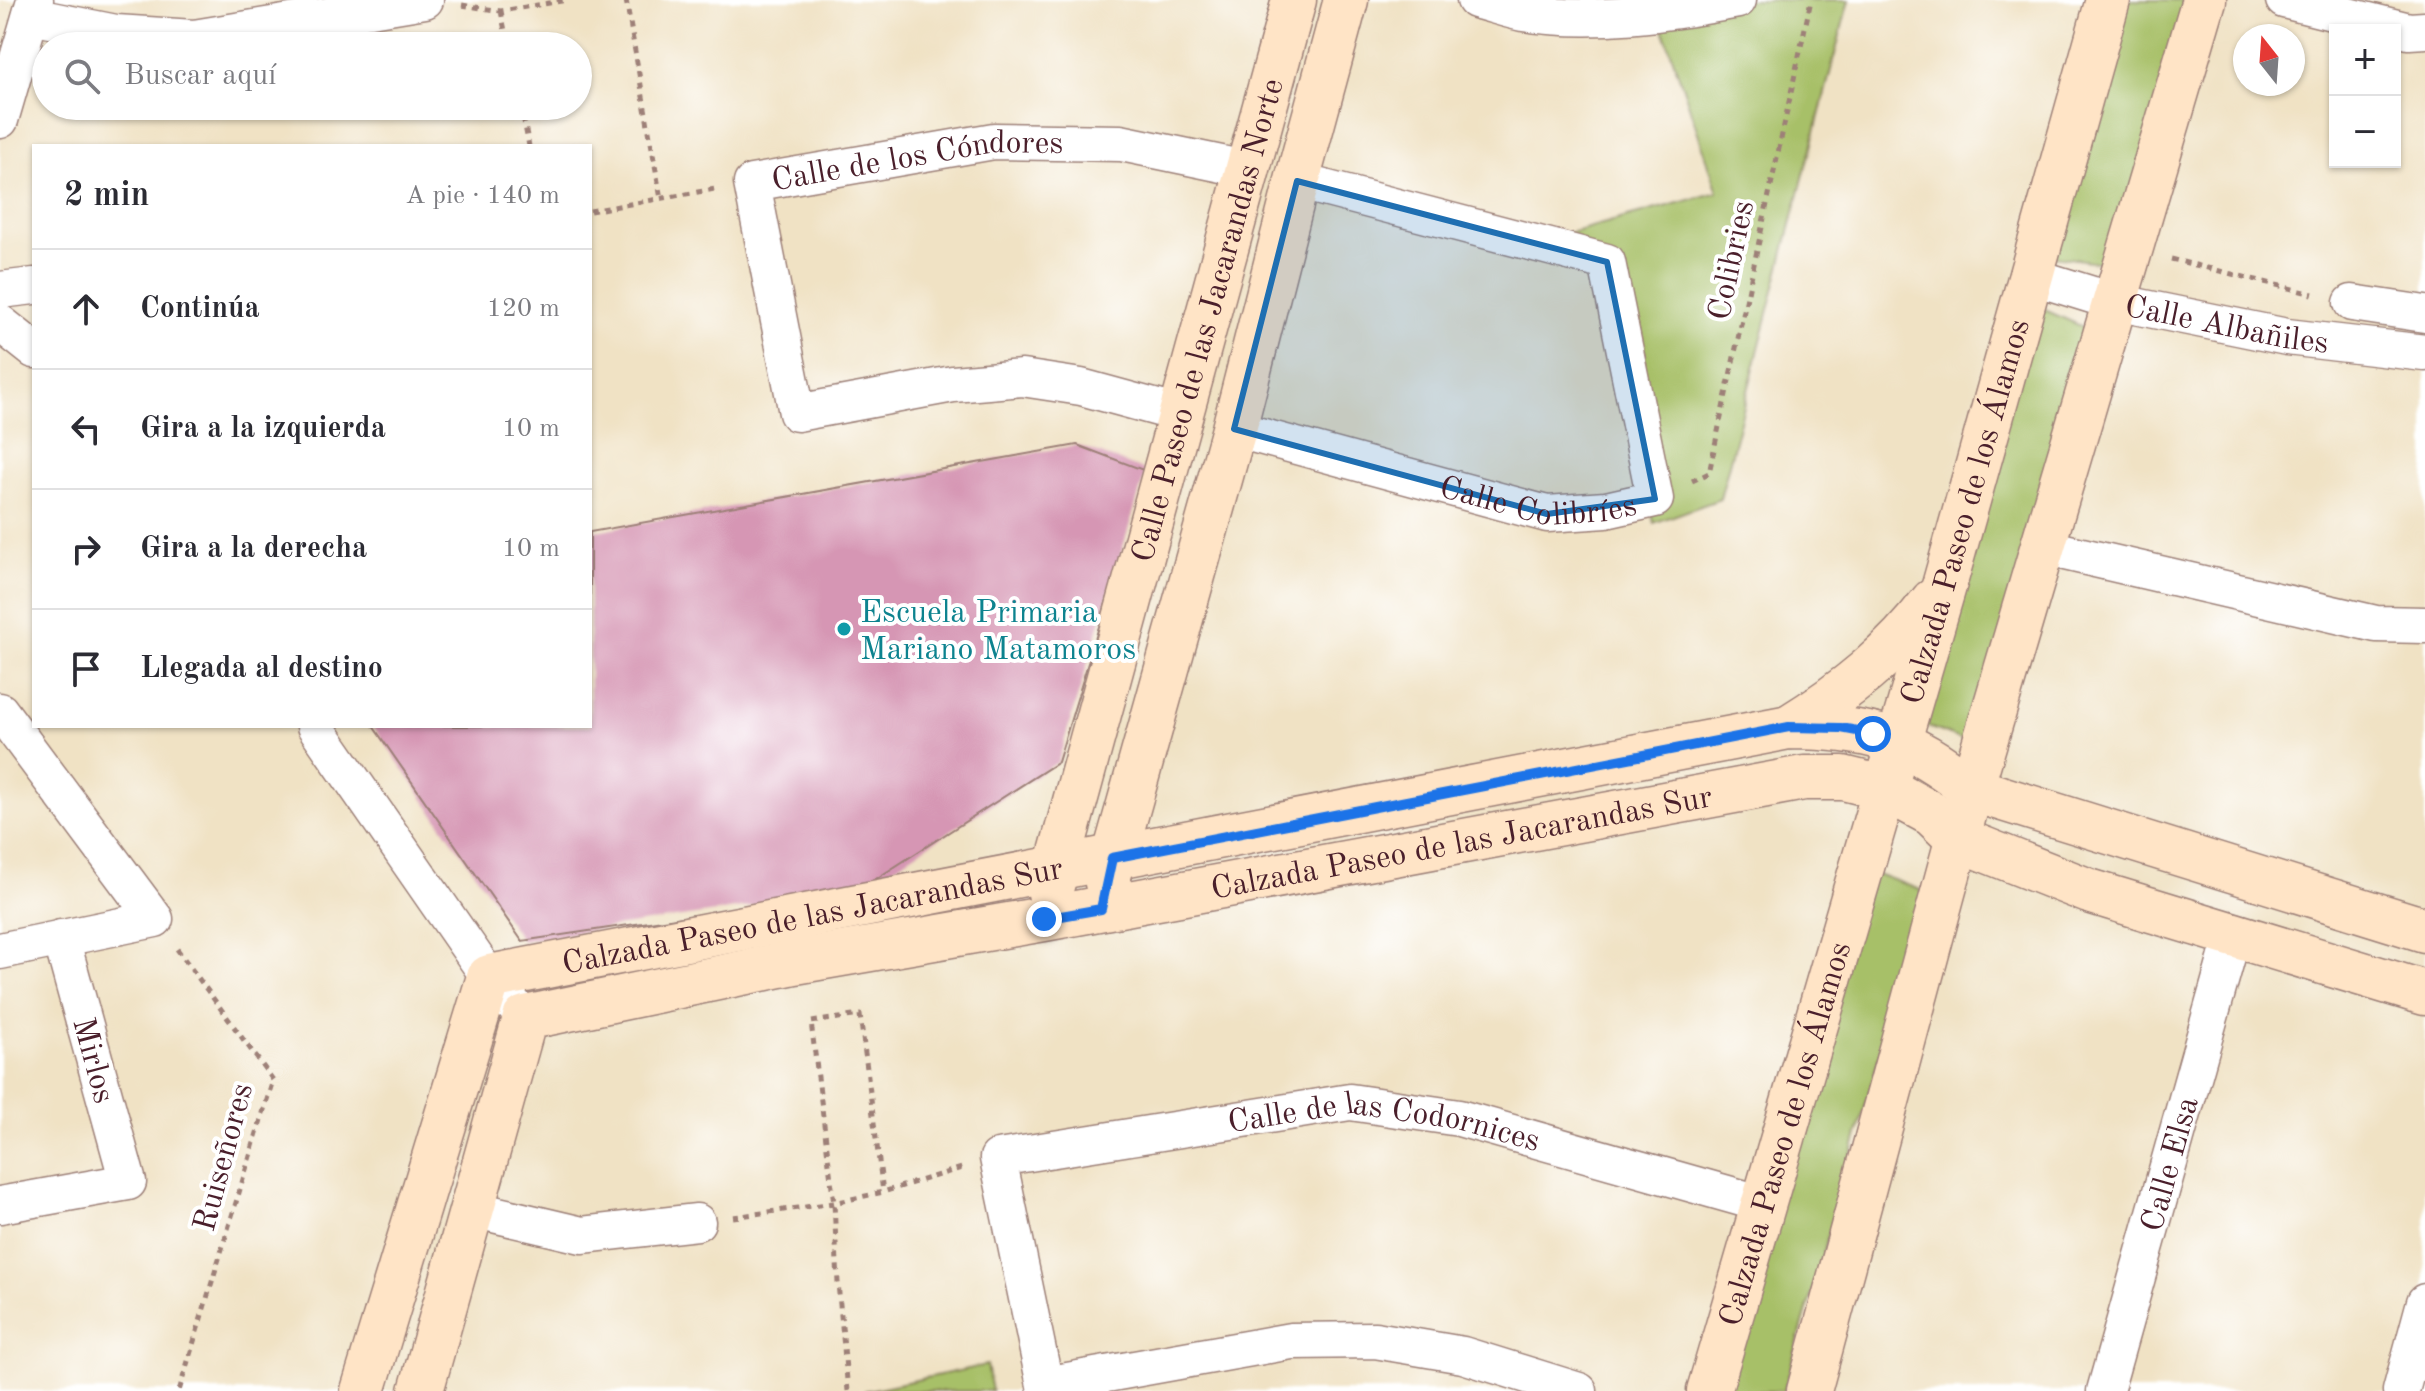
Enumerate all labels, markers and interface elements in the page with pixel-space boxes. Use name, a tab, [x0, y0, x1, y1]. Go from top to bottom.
north arrow	[2233, 24, 2305, 96]
map controls	[2329, 24, 2401, 168]
button: +	[2329, 24, 2401, 96]
search box	[32, 32, 592, 120]
icon: search	[60, 54, 104, 98]
text: Buscar aquí	[124, 61, 276, 91]
street label: Calle Paseo de las Jacarandas Norte	[1128, 76, 1291, 566]
button: −	[2329, 96, 2401, 168]
street label: Calle de los Cóndores	[769, 128, 1063, 198]
text: 2 min	[64, 179, 149, 213]
text: A pie · 140 m	[405, 183, 560, 209]
street label: Colibries	[1705, 198, 1761, 323]
icon: ahead	[64, 287, 108, 331]
street label: Calle Albañiles	[2122, 291, 2330, 361]
text: Continúa	[140, 294, 260, 324]
text: 120 m	[487, 296, 560, 322]
street label: Calzada Paseo de los Álamos	[1897, 316, 2037, 708]
icon: left	[64, 407, 108, 451]
text: Gira a la izquierda	[140, 414, 386, 444]
text: 10 m	[502, 416, 560, 442]
street label: Calle Colibríes	[1436, 473, 1640, 534]
icon: right	[64, 527, 108, 571]
text: Gira a la derecha	[140, 534, 367, 564]
text: 10 m	[502, 536, 560, 562]
place label: Escuela Primaria Mariano Matamoros	[860, 598, 1136, 667]
marker: Escuela Primaria Mariano Matamoros	[835, 620, 853, 638]
icon: arrive	[64, 647, 108, 691]
text: Llegada al destino	[140, 654, 383, 684]
route start	[1855, 716, 1891, 752]
street label: Calzada Paseo de las Jacarandas Sur	[1209, 782, 1715, 907]
street label: Calzada Paseo de las Jacarandas Sur	[560, 854, 1066, 982]
route end	[1026, 901, 1062, 937]
street label: Calzada Paseo de los Álamos	[1716, 939, 1858, 1330]
street label: Mirlos	[65, 1015, 119, 1107]
street label: Ruiseñores	[190, 1080, 260, 1235]
street label: Calle de las Codornices	[1226, 1089, 1543, 1159]
street label: Calle Elsa	[2138, 1093, 2206, 1236]

